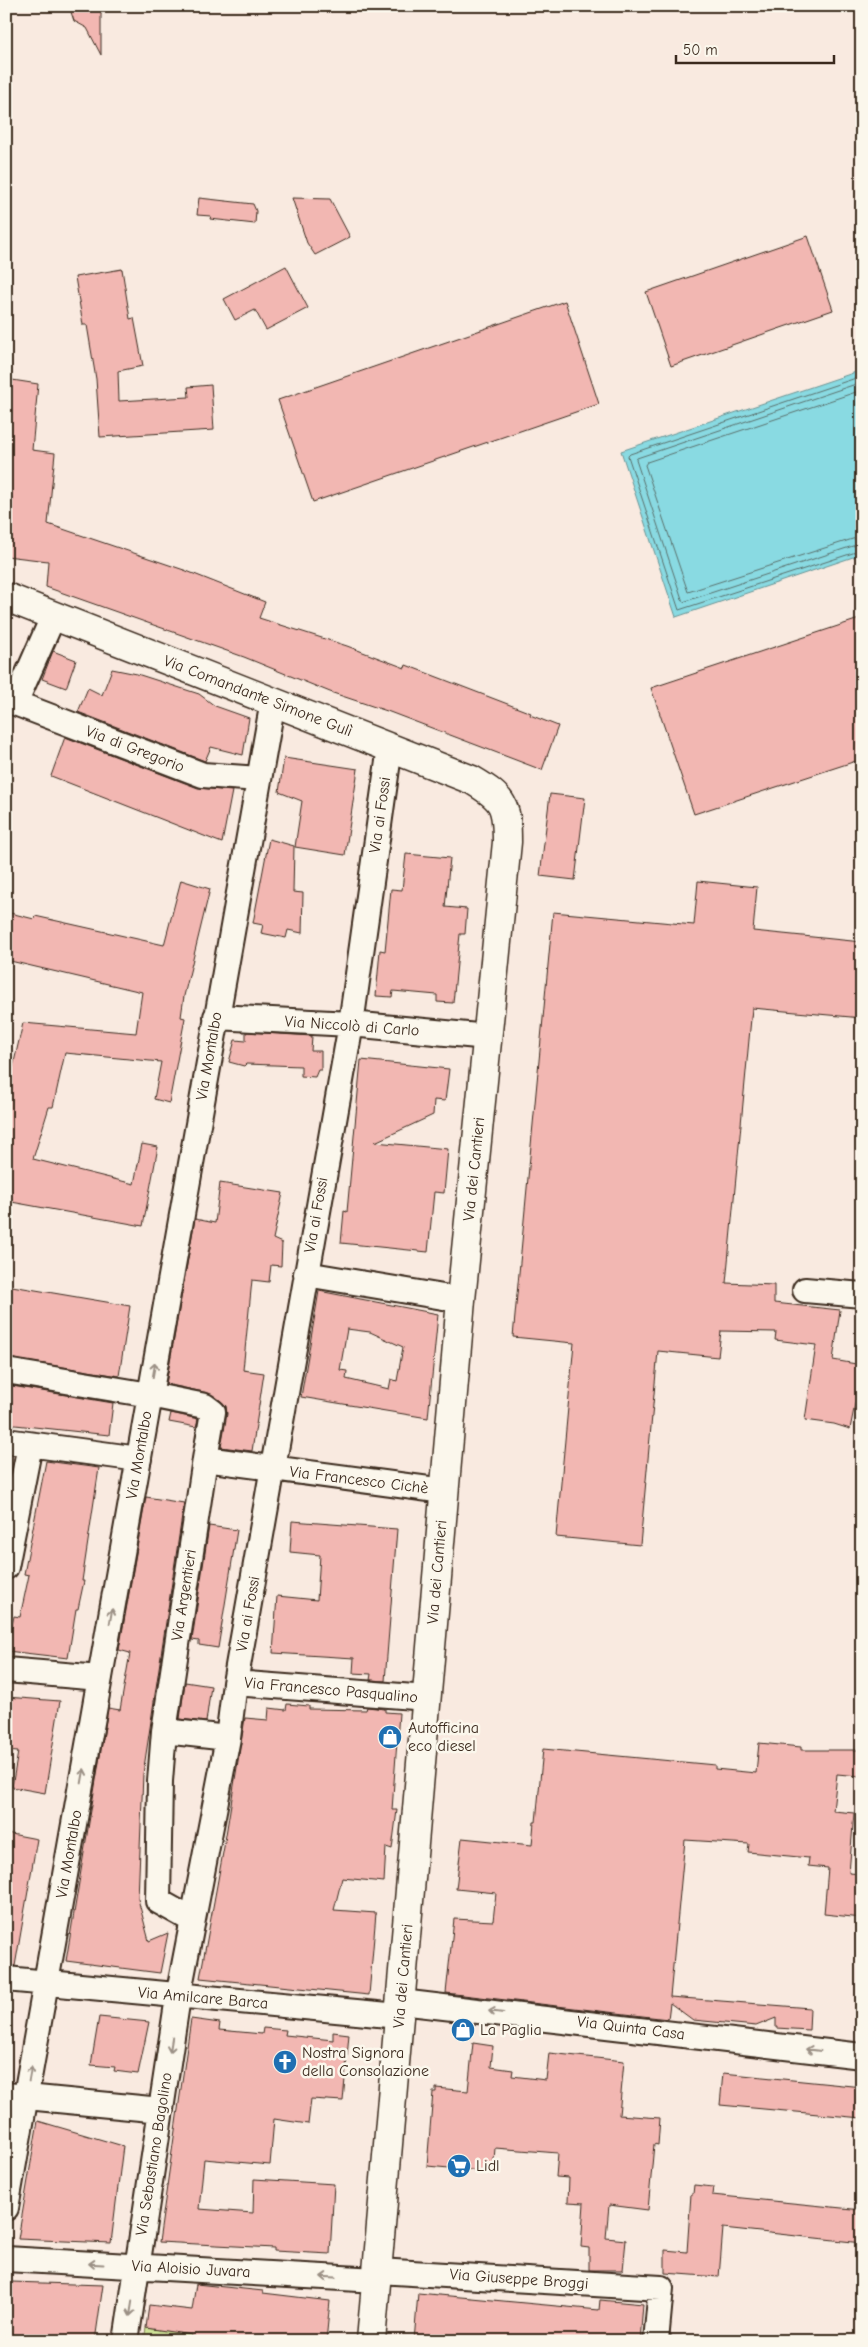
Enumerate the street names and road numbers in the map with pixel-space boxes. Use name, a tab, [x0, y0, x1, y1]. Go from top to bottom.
street label: Via Comandante Simone Gulì	[161, 652, 355, 740]
street label: Via di Gregorio	[83, 722, 187, 776]
street label: Via ai Fossi	[366, 776, 394, 854]
street label: Via Montalbo	[192, 1010, 226, 1102]
street label: Via Niccolò di Carlo	[284, 1012, 420, 1040]
street label: Via dei Cantieri	[460, 1116, 488, 1222]
street label: Via ai Fossi	[300, 1176, 332, 1254]
street label: Via Montalbo	[122, 1409, 156, 1501]
street label: Via Francesco Cichè	[289, 1463, 429, 1497]
street label: Via dei Cantieri	[423, 1519, 451, 1625]
street label: Via Argentieri	[168, 1548, 200, 1642]
street label: Via ai Fossi	[232, 1575, 264, 1653]
street label: Via Francesco Pasqualino	[243, 1673, 419, 1707]
street label: Via Montalbo	[52, 1808, 86, 1900]
street label: Via dei Cantieri	[389, 1923, 417, 2029]
street label: Via Amilcare Barca	[137, 1983, 269, 2013]
street label: Via Quinta Casa	[576, 2012, 686, 2044]
street label: Via Sebastiano Bagolino	[132, 2071, 176, 2237]
street label: Via Aloisio Juvara	[131, 2257, 251, 2281]
street label: Via Giuseppe Broggi	[449, 2265, 589, 2293]

